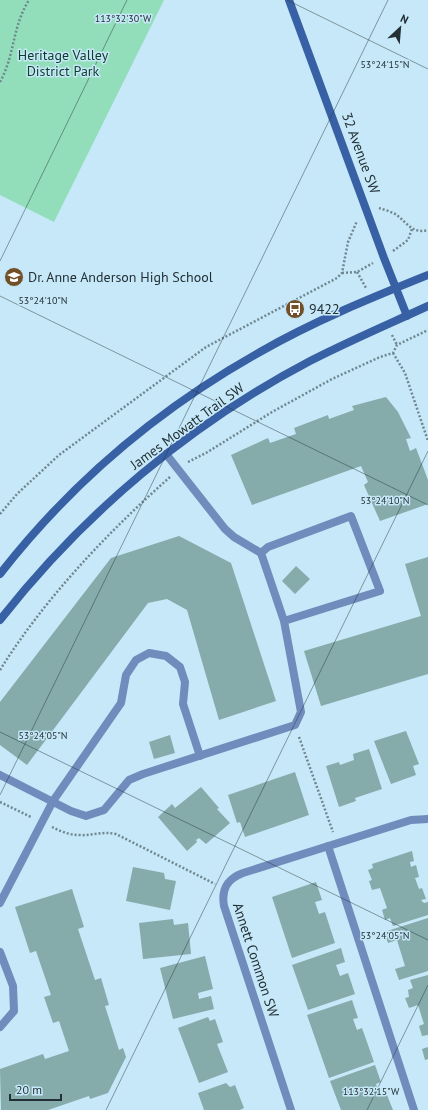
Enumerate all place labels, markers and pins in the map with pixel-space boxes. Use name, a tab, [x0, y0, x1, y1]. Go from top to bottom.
school or university icon: Dr. Anne Anderson High School	[3, 266, 25, 288]
place label: Dr. Anne Anderson High School	[28, 268, 213, 286]
bus stop icon: 9422	[284, 298, 306, 320]
place label: 9422	[309, 300, 340, 318]

